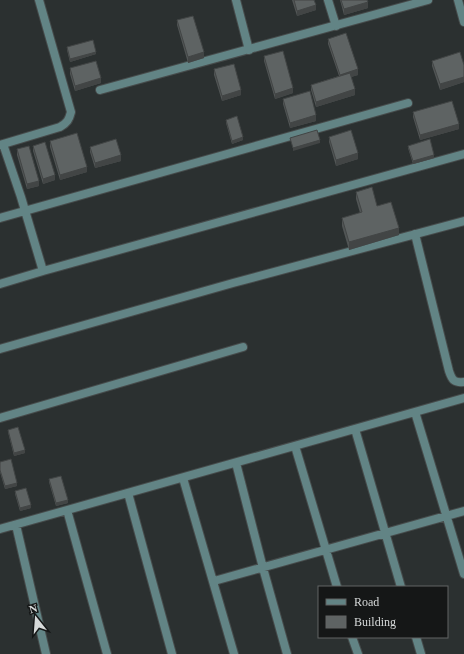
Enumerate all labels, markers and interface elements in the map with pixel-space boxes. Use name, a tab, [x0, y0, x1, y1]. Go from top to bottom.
legend	[318, 586, 448, 638]
text: Road	[354, 595, 379, 609]
north arrow	[16, 598, 56, 638]
text: N	[28, 602, 39, 615]
text: Building	[354, 615, 396, 629]

